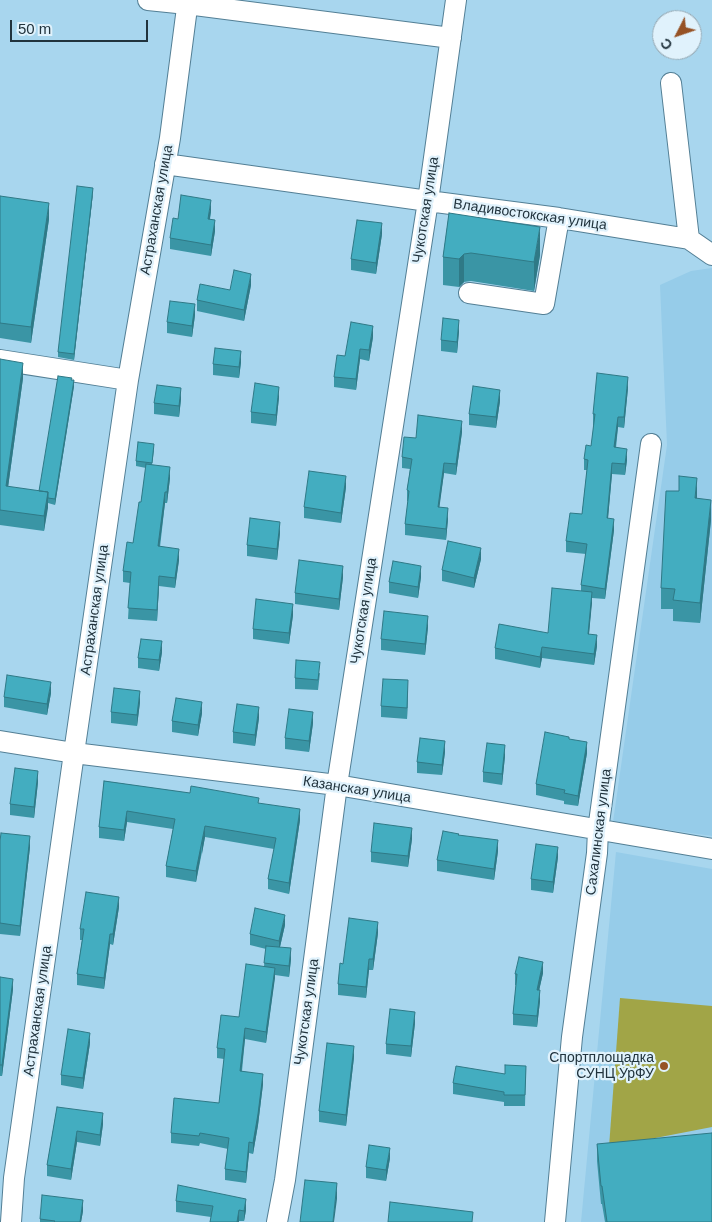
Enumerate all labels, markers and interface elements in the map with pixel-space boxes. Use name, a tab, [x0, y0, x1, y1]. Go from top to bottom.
scale bar	[12, 10, 150, 42]
north arrow	[652, 10, 702, 60]
text: 50 m	[18, 20, 51, 37]
text: С	[657, 35, 676, 53]
street label: Астраханская улица	[137, 144, 177, 276]
street label: Чукотская улица	[409, 156, 443, 264]
street label: Владивостокская улица	[452, 196, 608, 234]
street label: Астраханская улица	[78, 544, 112, 676]
street label: Чукотская улица	[347, 557, 381, 665]
street label: Сахалинская улица	[583, 768, 615, 896]
street label: Казанская улица	[302, 773, 412, 807]
street label: Астраханская улица	[21, 945, 55, 1077]
street label: Чукотская улица	[291, 958, 323, 1066]
place label: Спортплощадка СУНЦ УрФУ	[549, 1050, 654, 1082]
marker: Спортплощадка СУНЦ УрФУ	[658, 1060, 670, 1072]

